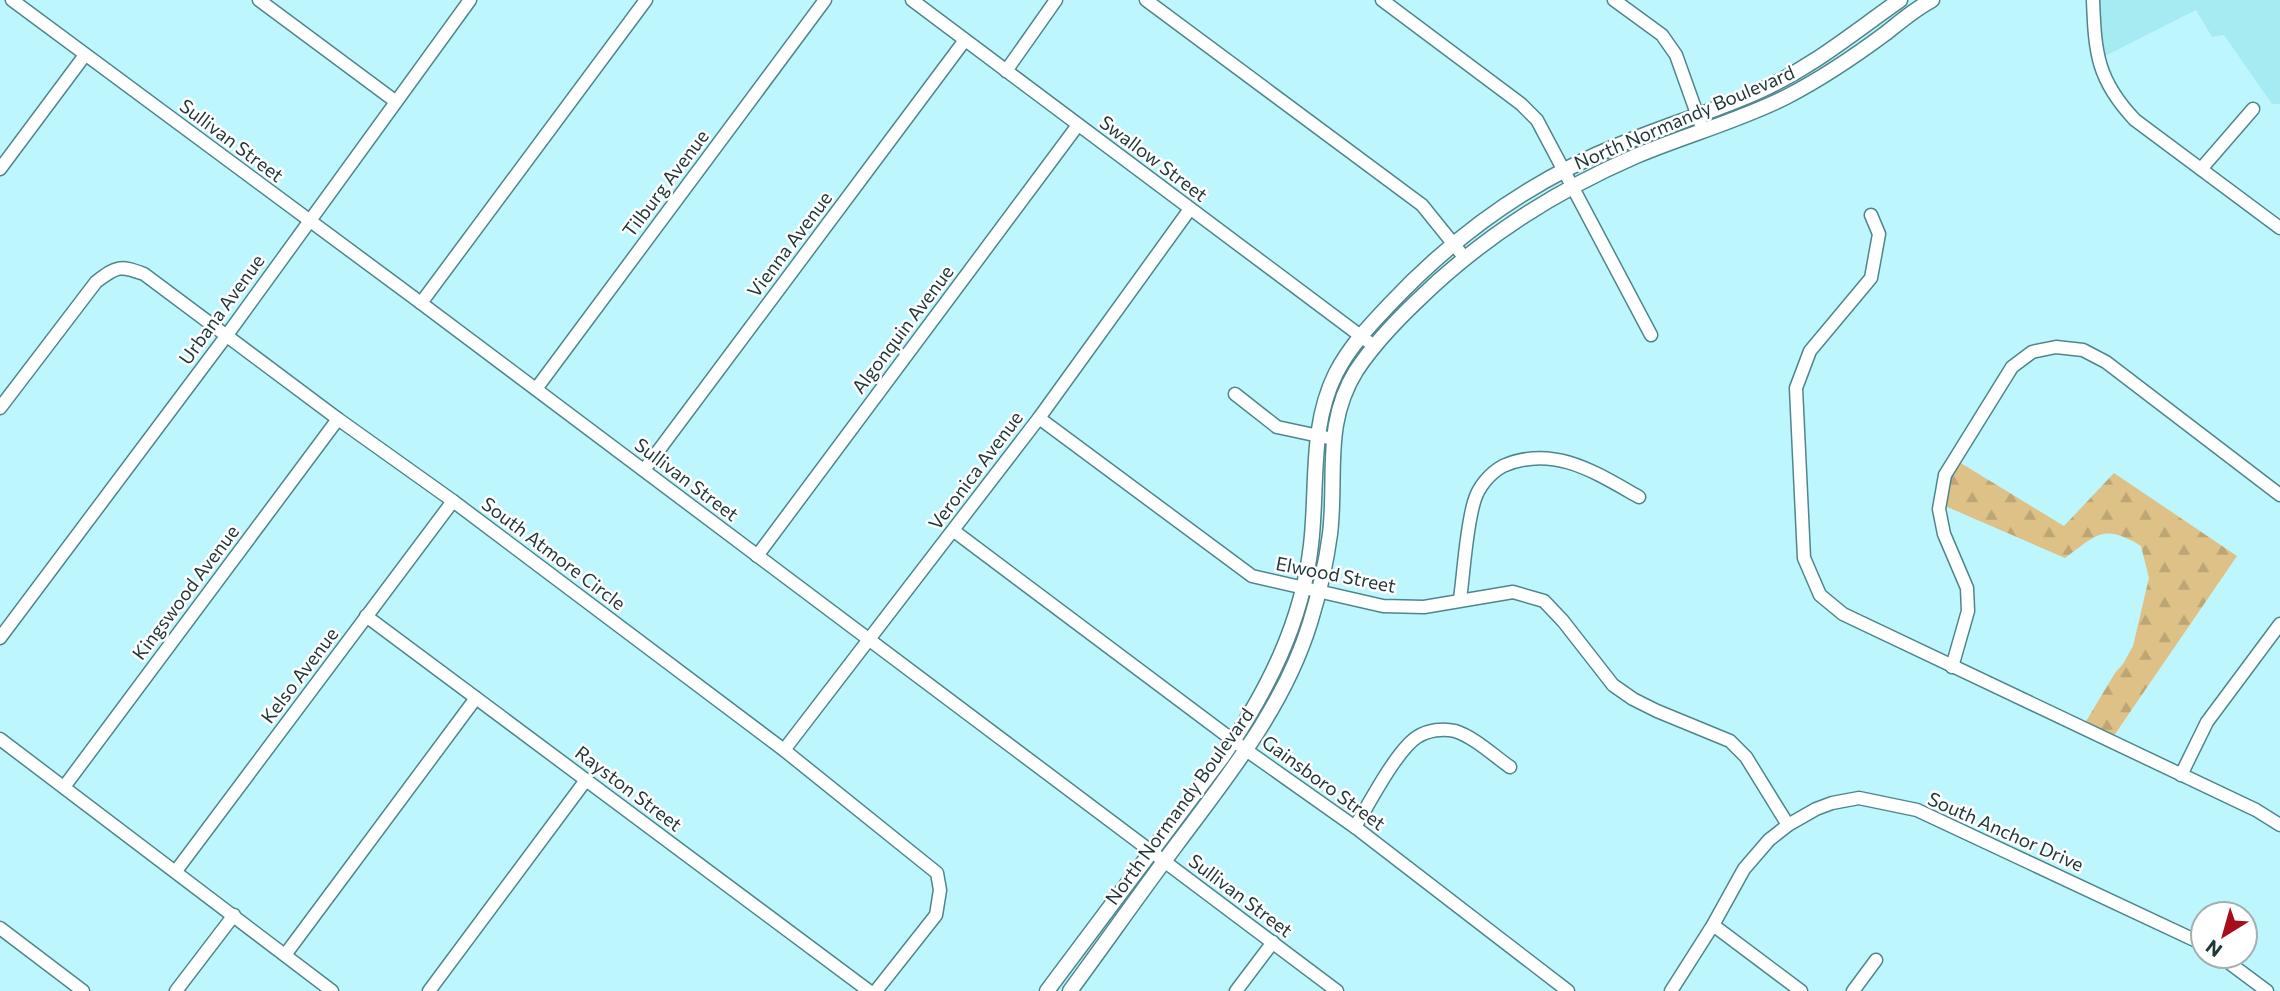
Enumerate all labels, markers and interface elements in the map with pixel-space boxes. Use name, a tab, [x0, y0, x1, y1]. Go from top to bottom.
street label: North Normandy Boulevard	[1570, 60, 1798, 174]
street label: Sullivan Street	[176, 93, 289, 187]
street label: Swallow Street	[1096, 110, 1213, 206]
street label: Tilburg Avenue	[617, 125, 713, 241]
street label: Vienna Avenue	[742, 187, 836, 301]
street label: Urbana Avenue	[173, 249, 269, 369]
street label: Algonquin Avenue	[846, 260, 958, 398]
street label: Veronica Avenue	[923, 406, 1027, 534]
street label: Sullivan Street	[631, 432, 744, 526]
street label: South Atmore Circle	[478, 492, 630, 614]
street label: Kingswood Avenue	[127, 520, 243, 664]
street label: Elwood Street	[1274, 551, 1398, 597]
street label: Kelso Avenue	[256, 623, 342, 727]
street label: North Normandy Boulevard	[1100, 703, 1258, 909]
street label: Gainsboro Street	[1258, 730, 1390, 835]
street label: Rayston Street	[571, 740, 687, 836]
street label: South Anchor Drive	[1924, 786, 2088, 876]
street label: Sullivan Street	[1185, 848, 1298, 942]
north arrow	[2189, 900, 2259, 970]
text: N	[2201, 935, 2226, 962]

